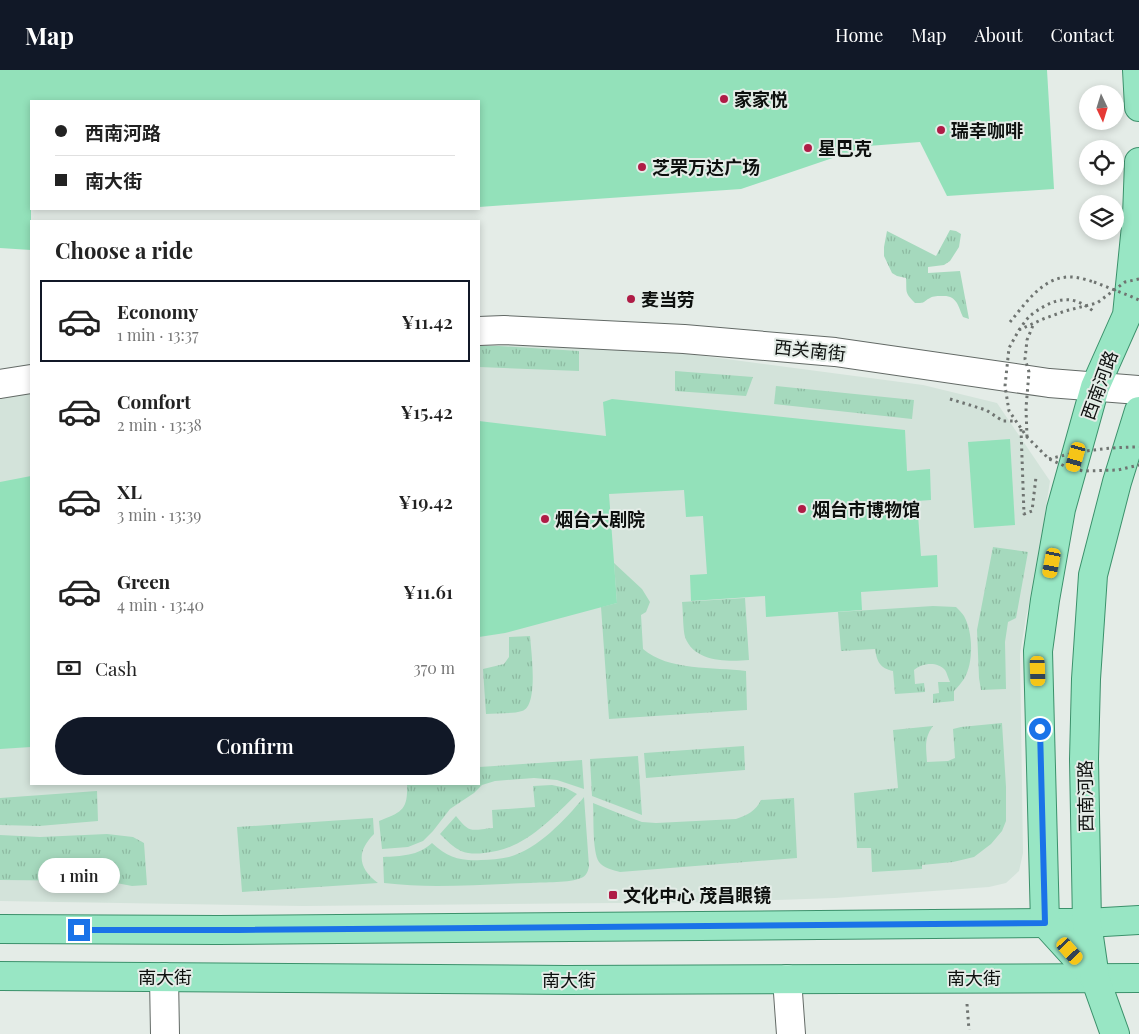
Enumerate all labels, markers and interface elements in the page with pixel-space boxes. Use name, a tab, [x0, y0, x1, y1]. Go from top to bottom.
text: Map	[25, 19, 74, 51]
text: Home	[835, 23, 883, 47]
text: Map	[911, 23, 946, 47]
text: About	[974, 23, 1023, 47]
text: Contact	[1051, 23, 1114, 47]
north arrow	[1079, 85, 1124, 130]
map controls	[1079, 85, 1124, 240]
place label: 家家悦	[734, 87, 788, 111]
marker: 家家悦	[718, 93, 730, 105]
place label: 瑞幸咖啡	[951, 118, 1023, 142]
text: 西南河路	[85, 119, 161, 145]
marker: 瑞幸咖啡	[935, 124, 947, 136]
place label: 星巴克	[818, 136, 872, 160]
button: locate	[1079, 140, 1124, 185]
marker: 星巴克	[802, 142, 814, 154]
place label: 芝罘万达广场	[652, 155, 760, 179]
marker: 芝罘万达广场	[636, 161, 648, 173]
text: 南大街	[85, 167, 142, 193]
button: layers	[1079, 195, 1124, 240]
text: Choose a ride	[55, 235, 193, 265]
place label: 麦当劳	[641, 287, 695, 311]
marker: 麦当劳	[625, 293, 637, 305]
text: Economy	[117, 298, 198, 324]
icon: car	[57, 299, 102, 344]
text: ¥11.42	[401, 308, 453, 334]
text: 1 min · 13:37	[117, 324, 198, 345]
street label: 西关南街	[773, 334, 847, 366]
street label: 西南河路	[1075, 347, 1123, 423]
text: Comfort	[117, 388, 191, 414]
icon: car	[57, 389, 102, 434]
text: ¥15.42	[400, 398, 453, 424]
text: 2 min · 13:38	[117, 414, 202, 435]
car	[1064, 441, 1087, 473]
text: XL	[117, 478, 142, 504]
icon: car	[57, 479, 102, 524]
text: ¥19.42	[398, 488, 453, 514]
place label: 烟台市博物馆	[812, 497, 920, 521]
marker: 烟台市博物馆	[796, 503, 808, 515]
text: 3 min · 13:39	[117, 504, 201, 525]
place label: 烟台大剧院	[555, 507, 645, 531]
marker: 烟台大剧院	[539, 513, 551, 525]
car	[1041, 547, 1062, 579]
text: Green	[117, 568, 170, 594]
icon: car	[57, 569, 102, 614]
text: ¥11.61	[403, 578, 453, 604]
text: 4 min · 13:40	[117, 594, 204, 615]
icon: cash	[55, 654, 83, 682]
text: Cash	[95, 655, 137, 681]
car	[1029, 656, 1046, 686]
text: 370 m	[413, 657, 455, 678]
button: Confirm	[55, 717, 455, 775]
route start	[1029, 718, 1051, 740]
street label: 西南河路	[1072, 760, 1098, 832]
callout: 1 min	[38, 858, 120, 892]
text: 1 min	[60, 865, 98, 886]
place label: 文化中心 茂昌眼镜	[623, 883, 771, 907]
marker: 文化中心 茂昌眼镜	[607, 889, 619, 901]
route end	[68, 919, 90, 941]
car	[1054, 935, 1085, 967]
street label: 南大街	[138, 965, 192, 989]
street label: 南大街	[947, 966, 1001, 990]
street label: 南大街	[542, 968, 596, 992]

